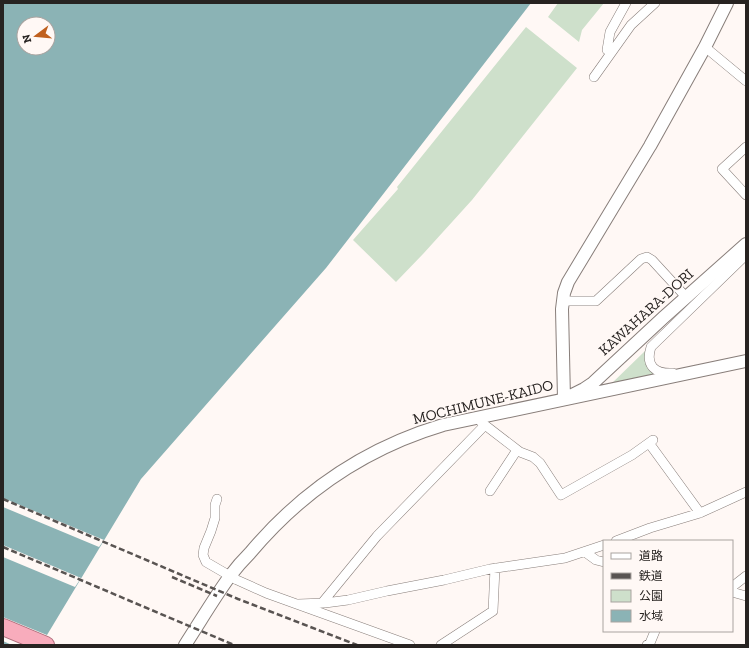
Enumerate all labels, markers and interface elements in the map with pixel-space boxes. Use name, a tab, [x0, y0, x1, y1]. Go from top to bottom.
north arrow	[16, 16, 56, 56]
text: N	[19, 32, 34, 44]
street label: KAWAHARA-DORI	[595, 265, 697, 359]
street label: MOCHIMUNE-KAIDO	[411, 376, 555, 428]
legend	[603, 540, 733, 632]
text: 道路	[639, 549, 663, 563]
text: 鉄道	[639, 569, 663, 583]
text: 公園	[639, 589, 663, 603]
text: 水域	[639, 609, 663, 623]

